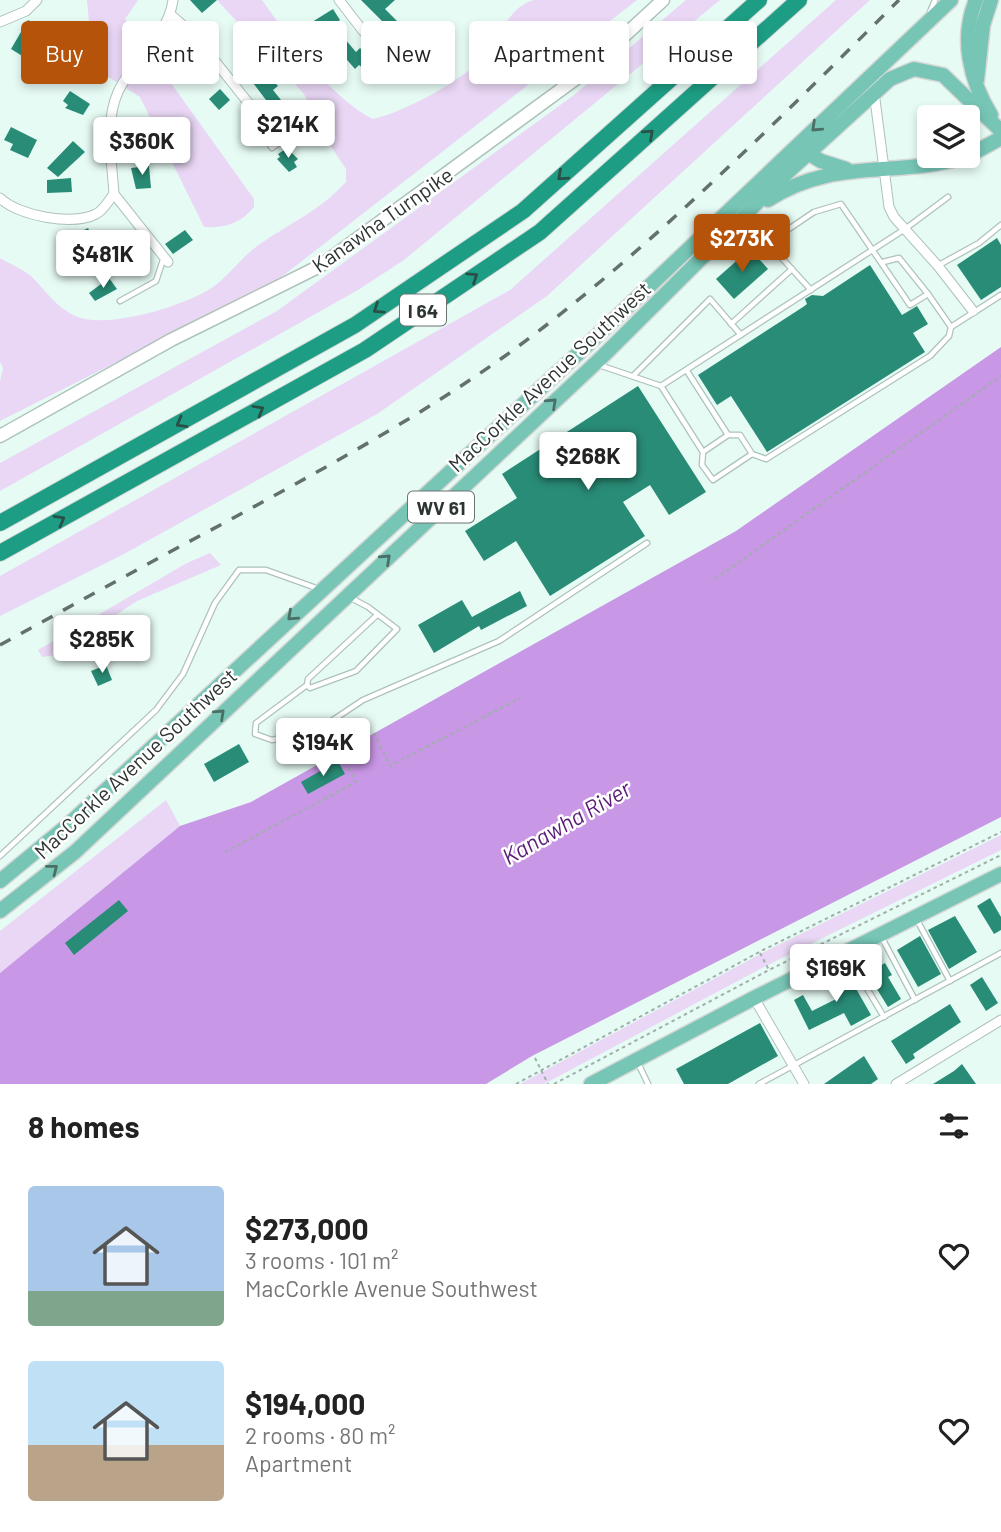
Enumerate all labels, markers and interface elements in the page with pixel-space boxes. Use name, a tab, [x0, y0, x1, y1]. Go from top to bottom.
chip: Buy	[21, 21, 108, 84]
chip: Rent	[122, 21, 219, 84]
chip: Filters	[233, 21, 347, 84]
chip: New	[361, 21, 455, 84]
chip: Apartment	[469, 21, 629, 84]
chip: House	[643, 21, 757, 84]
pin: $214K	[239, 100, 337, 160]
map controls	[917, 105, 980, 168]
button: layers	[917, 105, 980, 168]
text: $214K	[257, 109, 319, 137]
pin: $360K	[93, 118, 191, 177]
one-way arrow	[812, 118, 825, 131]
text: $360K	[109, 126, 175, 154]
one-way arrow	[641, 130, 654, 143]
street label: Kanawha Turnpike	[307, 161, 457, 277]
one-way arrow	[557, 168, 570, 180]
pin: $273K	[693, 215, 791, 274]
text: $273K	[710, 223, 774, 251]
pin: $481K	[54, 230, 152, 290]
text: $481K	[72, 239, 134, 267]
one-way arrow	[465, 273, 478, 285]
street label: MacCorkle Avenue Southwest	[443, 276, 655, 476]
road number: I 64	[400, 294, 446, 326]
one-way arrow	[373, 301, 386, 313]
one-way arrow	[544, 399, 557, 412]
one-way arrow	[251, 405, 264, 418]
one-way arrow	[176, 415, 188, 428]
pin: $268K	[539, 433, 637, 492]
text: $268K	[555, 441, 621, 469]
road number: WV 61	[408, 492, 474, 522]
one-way arrow	[52, 515, 65, 528]
one-way arrow	[378, 554, 391, 567]
one-way arrow	[287, 608, 300, 620]
pin: $285K	[53, 616, 151, 675]
text: $285K	[69, 624, 135, 652]
street label: MacCorkle Avenue Southwest	[29, 663, 241, 863]
one-way arrow	[212, 710, 225, 723]
pin: $194K	[274, 718, 372, 778]
text: $194K	[292, 727, 354, 755]
water label: Kanawha River	[497, 773, 636, 870]
one-way arrow	[46, 864, 58, 877]
pin: $169K	[787, 944, 885, 1004]
text: $169K	[806, 953, 866, 981]
icon: filters	[935, 1107, 973, 1145]
text: 8 homes	[28, 1108, 139, 1144]
text: $273,000	[245, 1210, 369, 1246]
icon: home	[84, 1214, 168, 1298]
icon: heart	[935, 1237, 973, 1275]
text: 3 rooms · 101 m²	[245, 1246, 398, 1274]
text: MacCorkle Avenue Southwest	[245, 1274, 538, 1302]
text: $194,000	[245, 1385, 365, 1421]
icon: home	[84, 1389, 168, 1473]
icon: heart	[935, 1412, 973, 1450]
text: 2 rooms · 80 m²	[245, 1421, 395, 1449]
text: Apartment	[245, 1449, 352, 1477]

